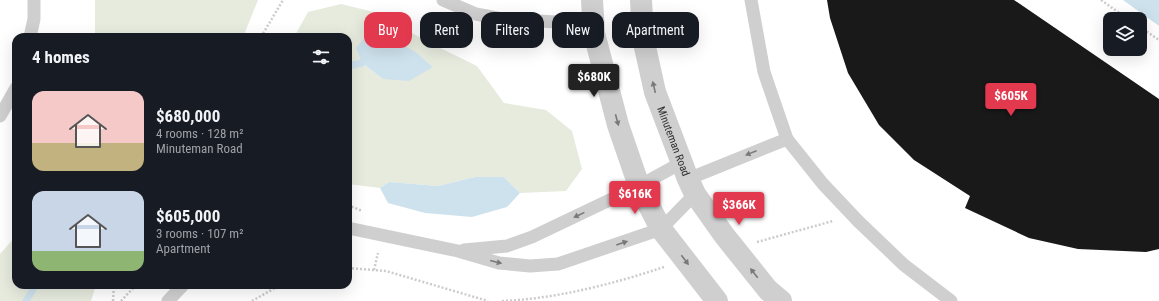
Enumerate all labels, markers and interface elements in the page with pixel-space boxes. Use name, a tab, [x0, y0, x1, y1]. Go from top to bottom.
chip: Buy	[364, 12, 412, 48]
chip: Rent	[420, 12, 473, 48]
chip: Filters	[481, 12, 544, 48]
chip: New	[552, 12, 604, 48]
chip: Apartment	[612, 12, 699, 48]
map controls	[1103, 12, 1147, 56]
button: layers	[1103, 12, 1147, 56]
icon: filters	[310, 46, 332, 68]
text: 4 homes	[32, 47, 90, 67]
pin: $680K	[566, 64, 622, 98]
text: $680K	[577, 69, 611, 84]
one-way arrow	[651, 81, 657, 93]
pin: $605K	[983, 83, 1039, 117]
text: $605K	[994, 88, 1028, 103]
street label: Minuteman Road	[655, 105, 693, 178]
text: $680,000	[156, 106, 220, 126]
icon: home	[64, 107, 112, 155]
one-way arrow	[614, 114, 620, 126]
text: 4 rooms · 128 m²	[156, 126, 243, 141]
text: Minuteman Road	[156, 141, 243, 156]
one-way arrow	[744, 151, 756, 157]
pin: $616K	[607, 181, 663, 215]
text: $616K	[618, 186, 652, 201]
pin: $366K	[711, 192, 767, 226]
text: $366K	[722, 197, 756, 212]
text: $605,000	[156, 206, 220, 226]
icon: home	[64, 207, 112, 255]
one-way arrow	[573, 212, 584, 218]
text: 3 rooms · 107 m²	[156, 226, 243, 241]
one-way arrow	[616, 239, 628, 245]
text: Apartment	[156, 241, 210, 256]
one-way arrow	[681, 254, 689, 265]
one-way arrow	[490, 259, 502, 265]
one-way arrow	[750, 267, 758, 278]

